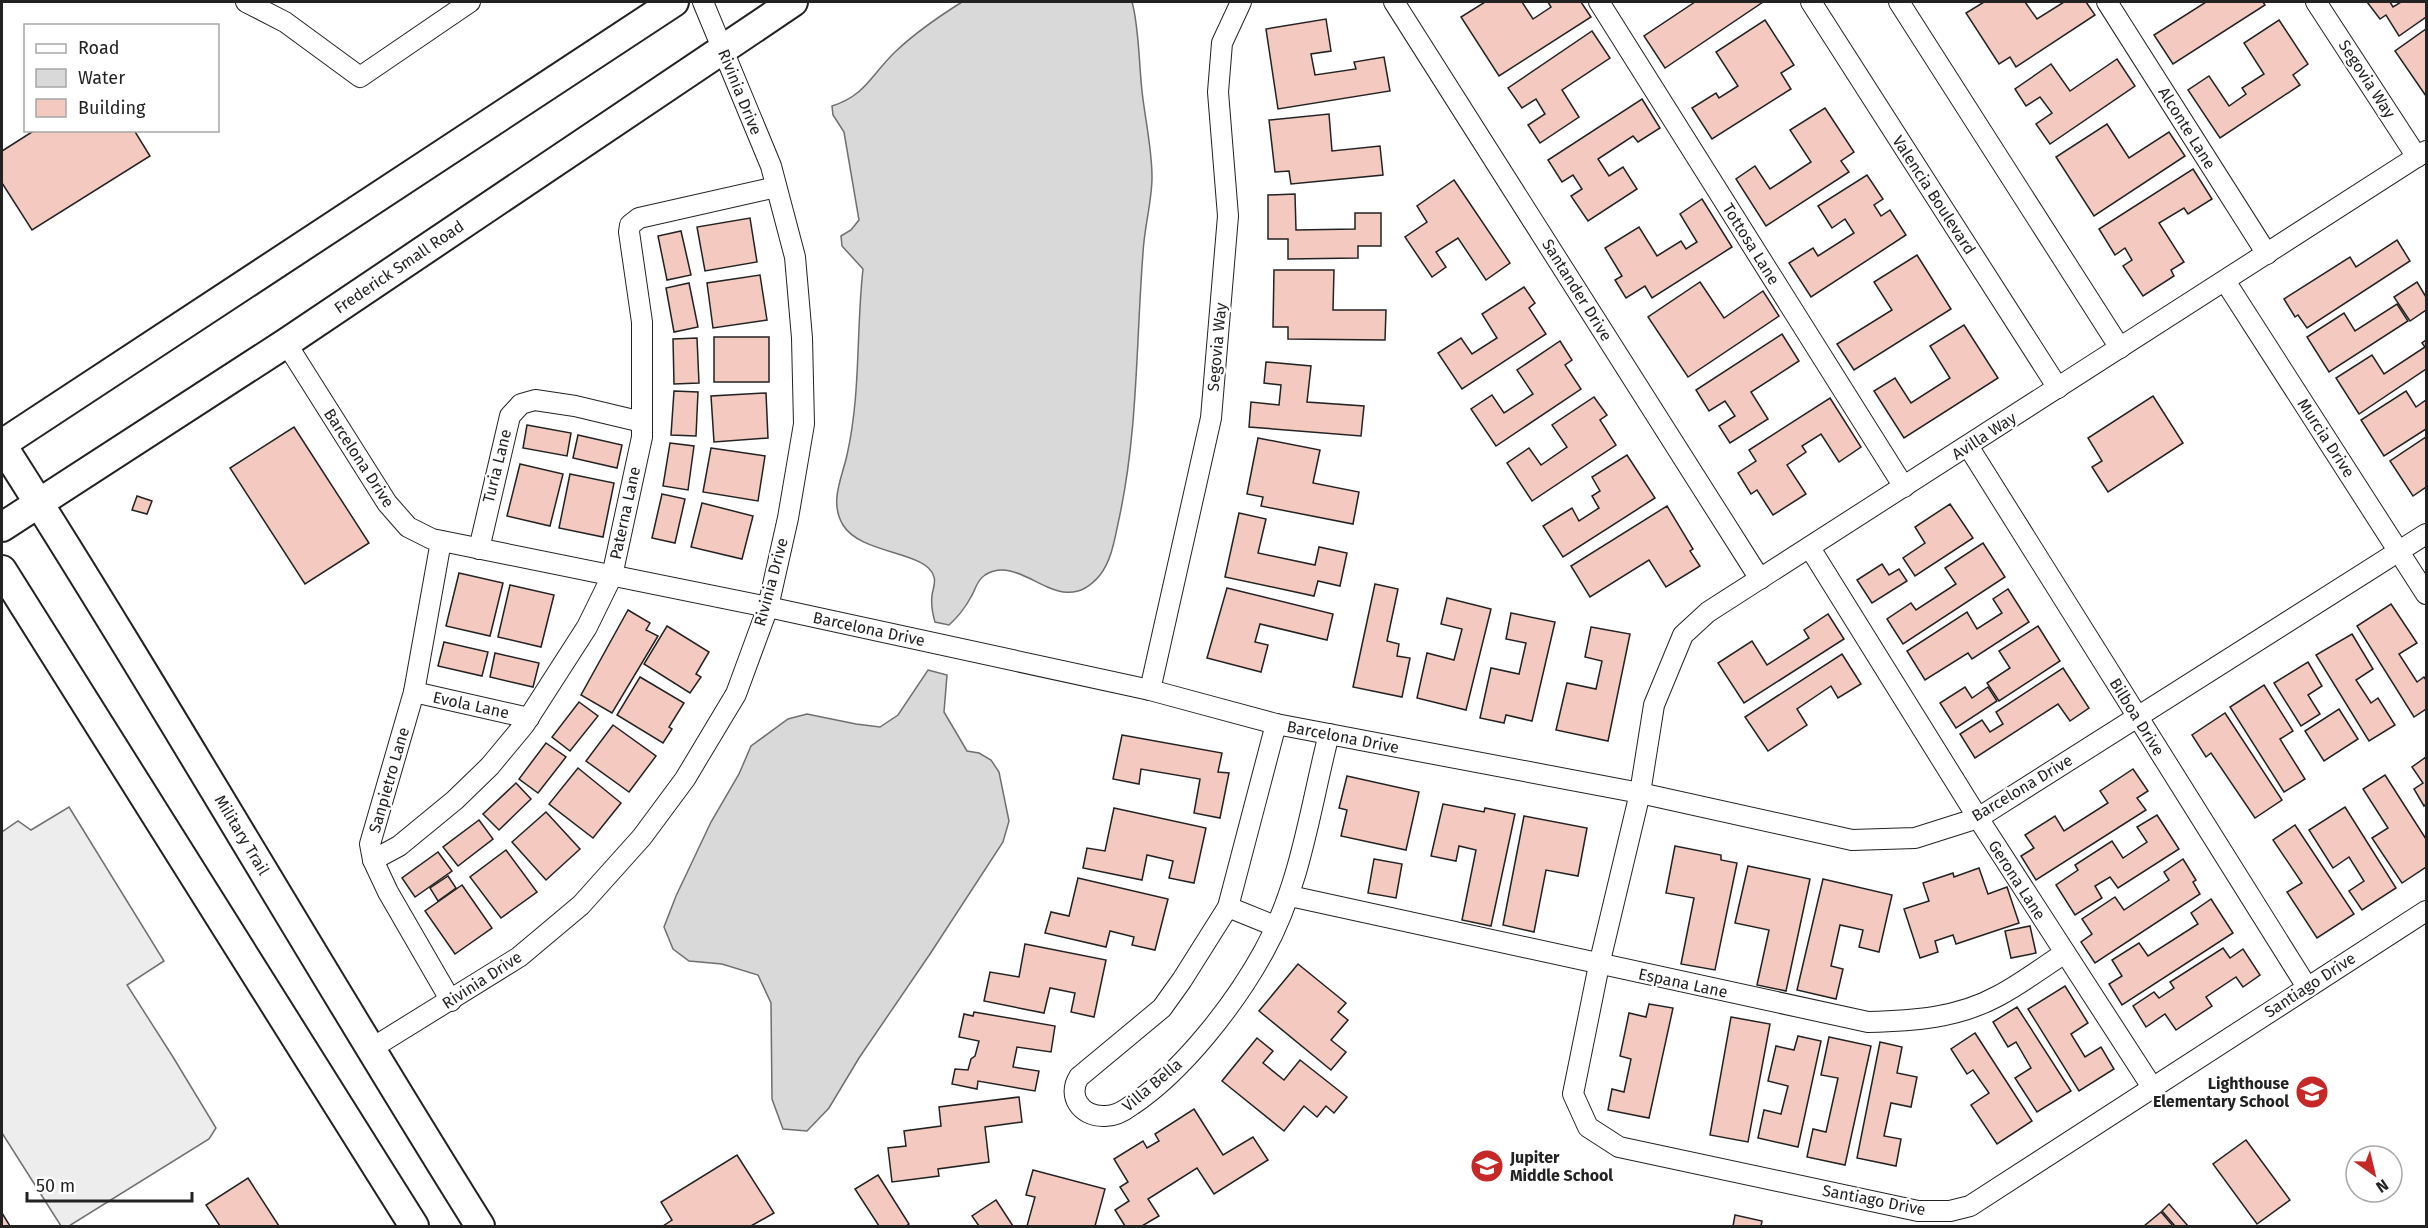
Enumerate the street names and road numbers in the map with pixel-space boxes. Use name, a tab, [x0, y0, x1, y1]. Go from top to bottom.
street label: Segovia Way	[2335, 36, 2399, 122]
street label: Rivinia Drive	[714, 46, 766, 138]
street label: Alconte Lane	[2154, 84, 2220, 172]
street label: Valencia Boulevard	[1888, 132, 1980, 258]
street label: Tottosa Lane	[1718, 200, 1784, 288]
street label: Frederick Small Road	[331, 217, 467, 317]
street label: Santander Drive	[1538, 235, 1616, 345]
street label: Segovia Way	[1204, 302, 1230, 392]
street label: Murcia Drive	[2293, 395, 2359, 481]
street label: Barcelona Drive	[320, 405, 398, 511]
street label: Avilla Way	[1948, 408, 2020, 464]
street label: Turia Lane	[479, 427, 515, 505]
street label: Paterna Lane	[606, 465, 644, 561]
street label: Rivinia Drive	[750, 536, 792, 628]
street label: Barcelona Drive	[811, 608, 927, 650]
street label: Bilboa Drive	[2106, 675, 2168, 759]
street label: Evola Lane	[431, 688, 511, 722]
street label: Barcelona Drive	[1285, 717, 1401, 757]
street label: Sanpietro Lane	[365, 725, 413, 835]
street label: Barcelona Drive	[1968, 751, 2076, 825]
street label: Military Trail	[211, 791, 274, 879]
street label: Gerona Lane	[1984, 837, 2050, 923]
street label: Rivinia Drive	[439, 947, 525, 1013]
street label: Santiago Drive	[2261, 948, 2359, 1022]
street label: Espana Lane	[1637, 964, 1729, 1002]
street label: Villa Bella	[1118, 1055, 1186, 1115]
street label: Santiago Drive	[1821, 1181, 1927, 1219]

